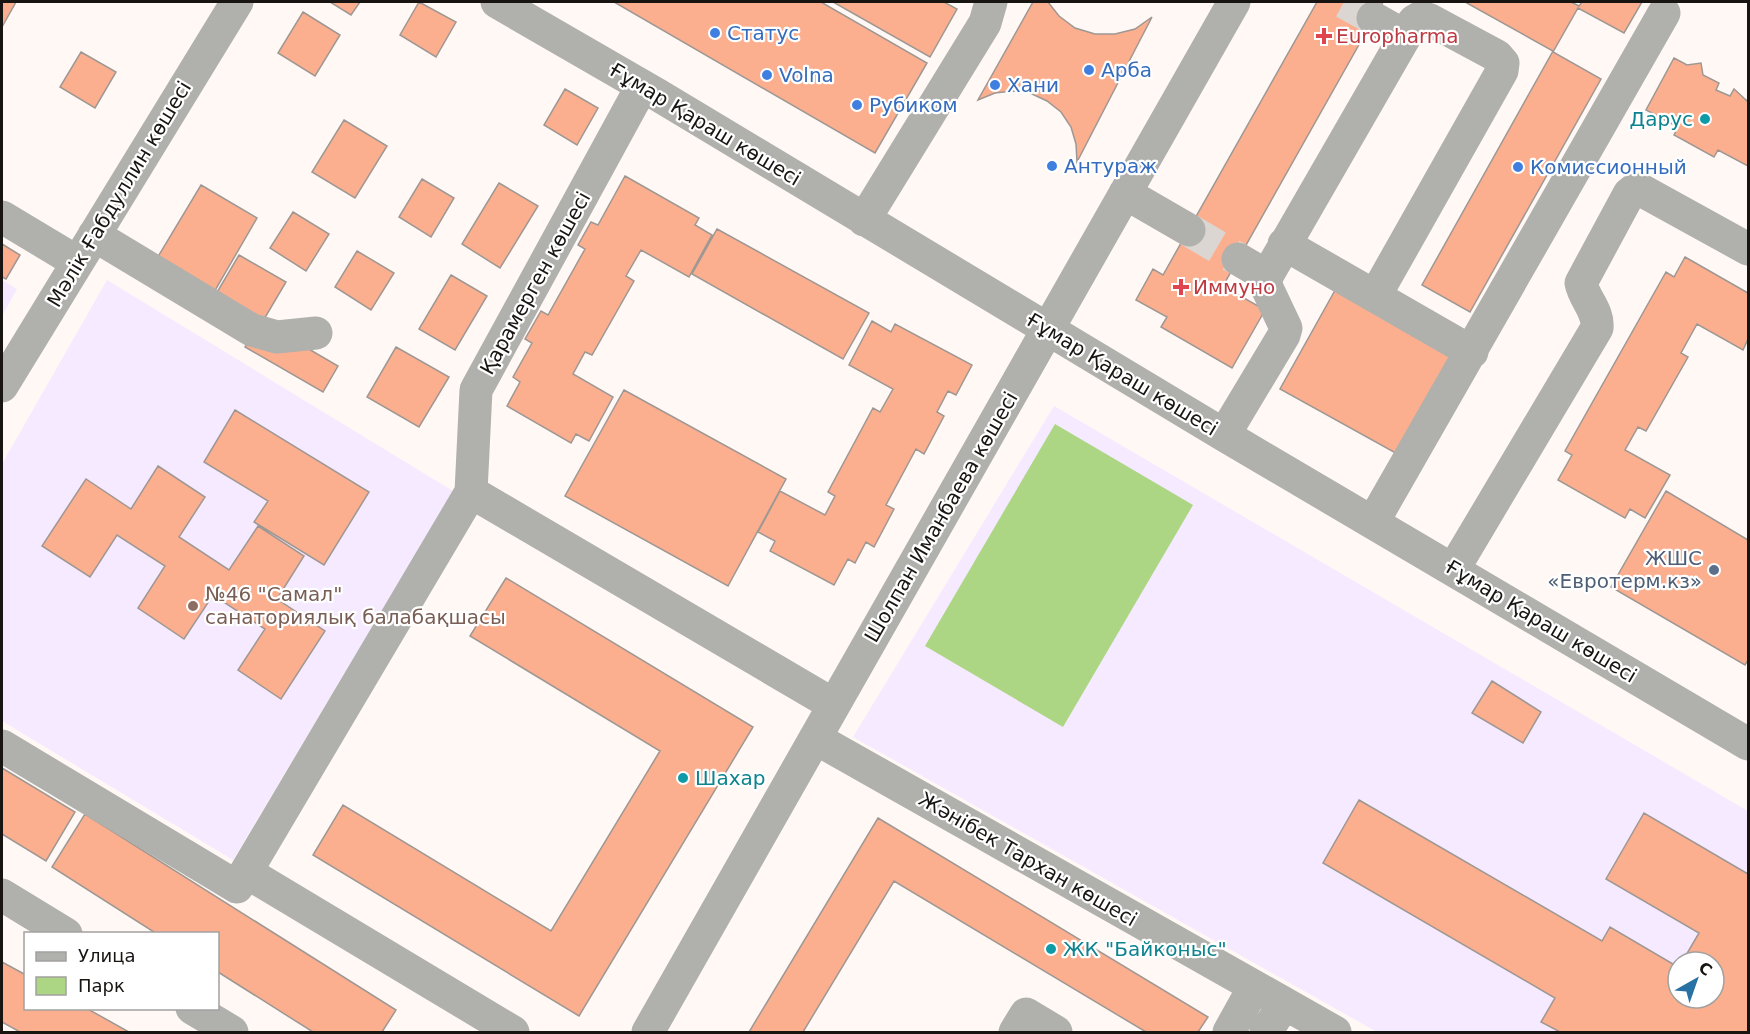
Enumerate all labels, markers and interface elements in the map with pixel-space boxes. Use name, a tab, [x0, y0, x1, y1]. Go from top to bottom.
place label: Статус	[727, 21, 799, 45]
place label: Europharma	[1336, 24, 1459, 48]
marker: Статус	[708, 26, 722, 40]
marker: Europharma	[1317, 29, 1331, 43]
street label: Ғұмар Қараш көшесі	[605, 57, 805, 191]
place label: Арба	[1101, 58, 1152, 82]
place label: Volna	[779, 63, 834, 87]
marker: Арба	[1082, 63, 1096, 77]
marker: Volna	[760, 68, 774, 82]
place label: Хани	[1007, 73, 1059, 97]
street label: Мәлік Ғабдуллин көшесі	[42, 77, 196, 311]
marker: Хани	[988, 78, 1002, 92]
place label: Рубиком	[869, 93, 958, 117]
marker: Рубиком	[850, 98, 864, 112]
place label: Дарус	[1630, 107, 1693, 131]
marker: Дарус	[1698, 112, 1712, 126]
place label: Антураж	[1064, 154, 1157, 178]
place label: Комиссионный	[1530, 155, 1687, 179]
marker: Антураж	[1045, 159, 1059, 173]
marker: Комиссионный	[1511, 160, 1525, 174]
street label: Қарамерген көшесі	[475, 187, 595, 379]
place label: Иммуно	[1193, 275, 1275, 299]
marker: Иммуно	[1174, 280, 1188, 294]
street label: Ғұмар Қараш көшесі	[1022, 307, 1222, 441]
street label: Шолпан Иманбаева көшесі	[859, 387, 1023, 647]
place label: ЖШС «Евротерм.кз»	[1547, 546, 1702, 593]
street label: Ғұмар Қараш көшесі	[1441, 554, 1641, 688]
marker: ЖШС «Евротерм.кз»	[1707, 563, 1721, 577]
place label: №46 "Самал" санаториялық балабақшасы	[205, 582, 506, 629]
marker: №46 "Самал" санаториялық балабақшасы	[186, 599, 200, 613]
place label: Шахар	[695, 766, 765, 790]
marker: Шахар	[676, 771, 690, 785]
street label: Жәнібек Тархан көшесі	[915, 787, 1141, 931]
legend	[24, 932, 219, 1010]
place label: ЖК "Байконыс"	[1063, 937, 1227, 961]
marker: ЖК "Байконыс"	[1044, 942, 1058, 956]
text: Улица	[78, 945, 135, 966]
north arrow	[1666, 950, 1726, 1010]
text: С	[1695, 958, 1716, 980]
text: Парк	[78, 975, 125, 996]

